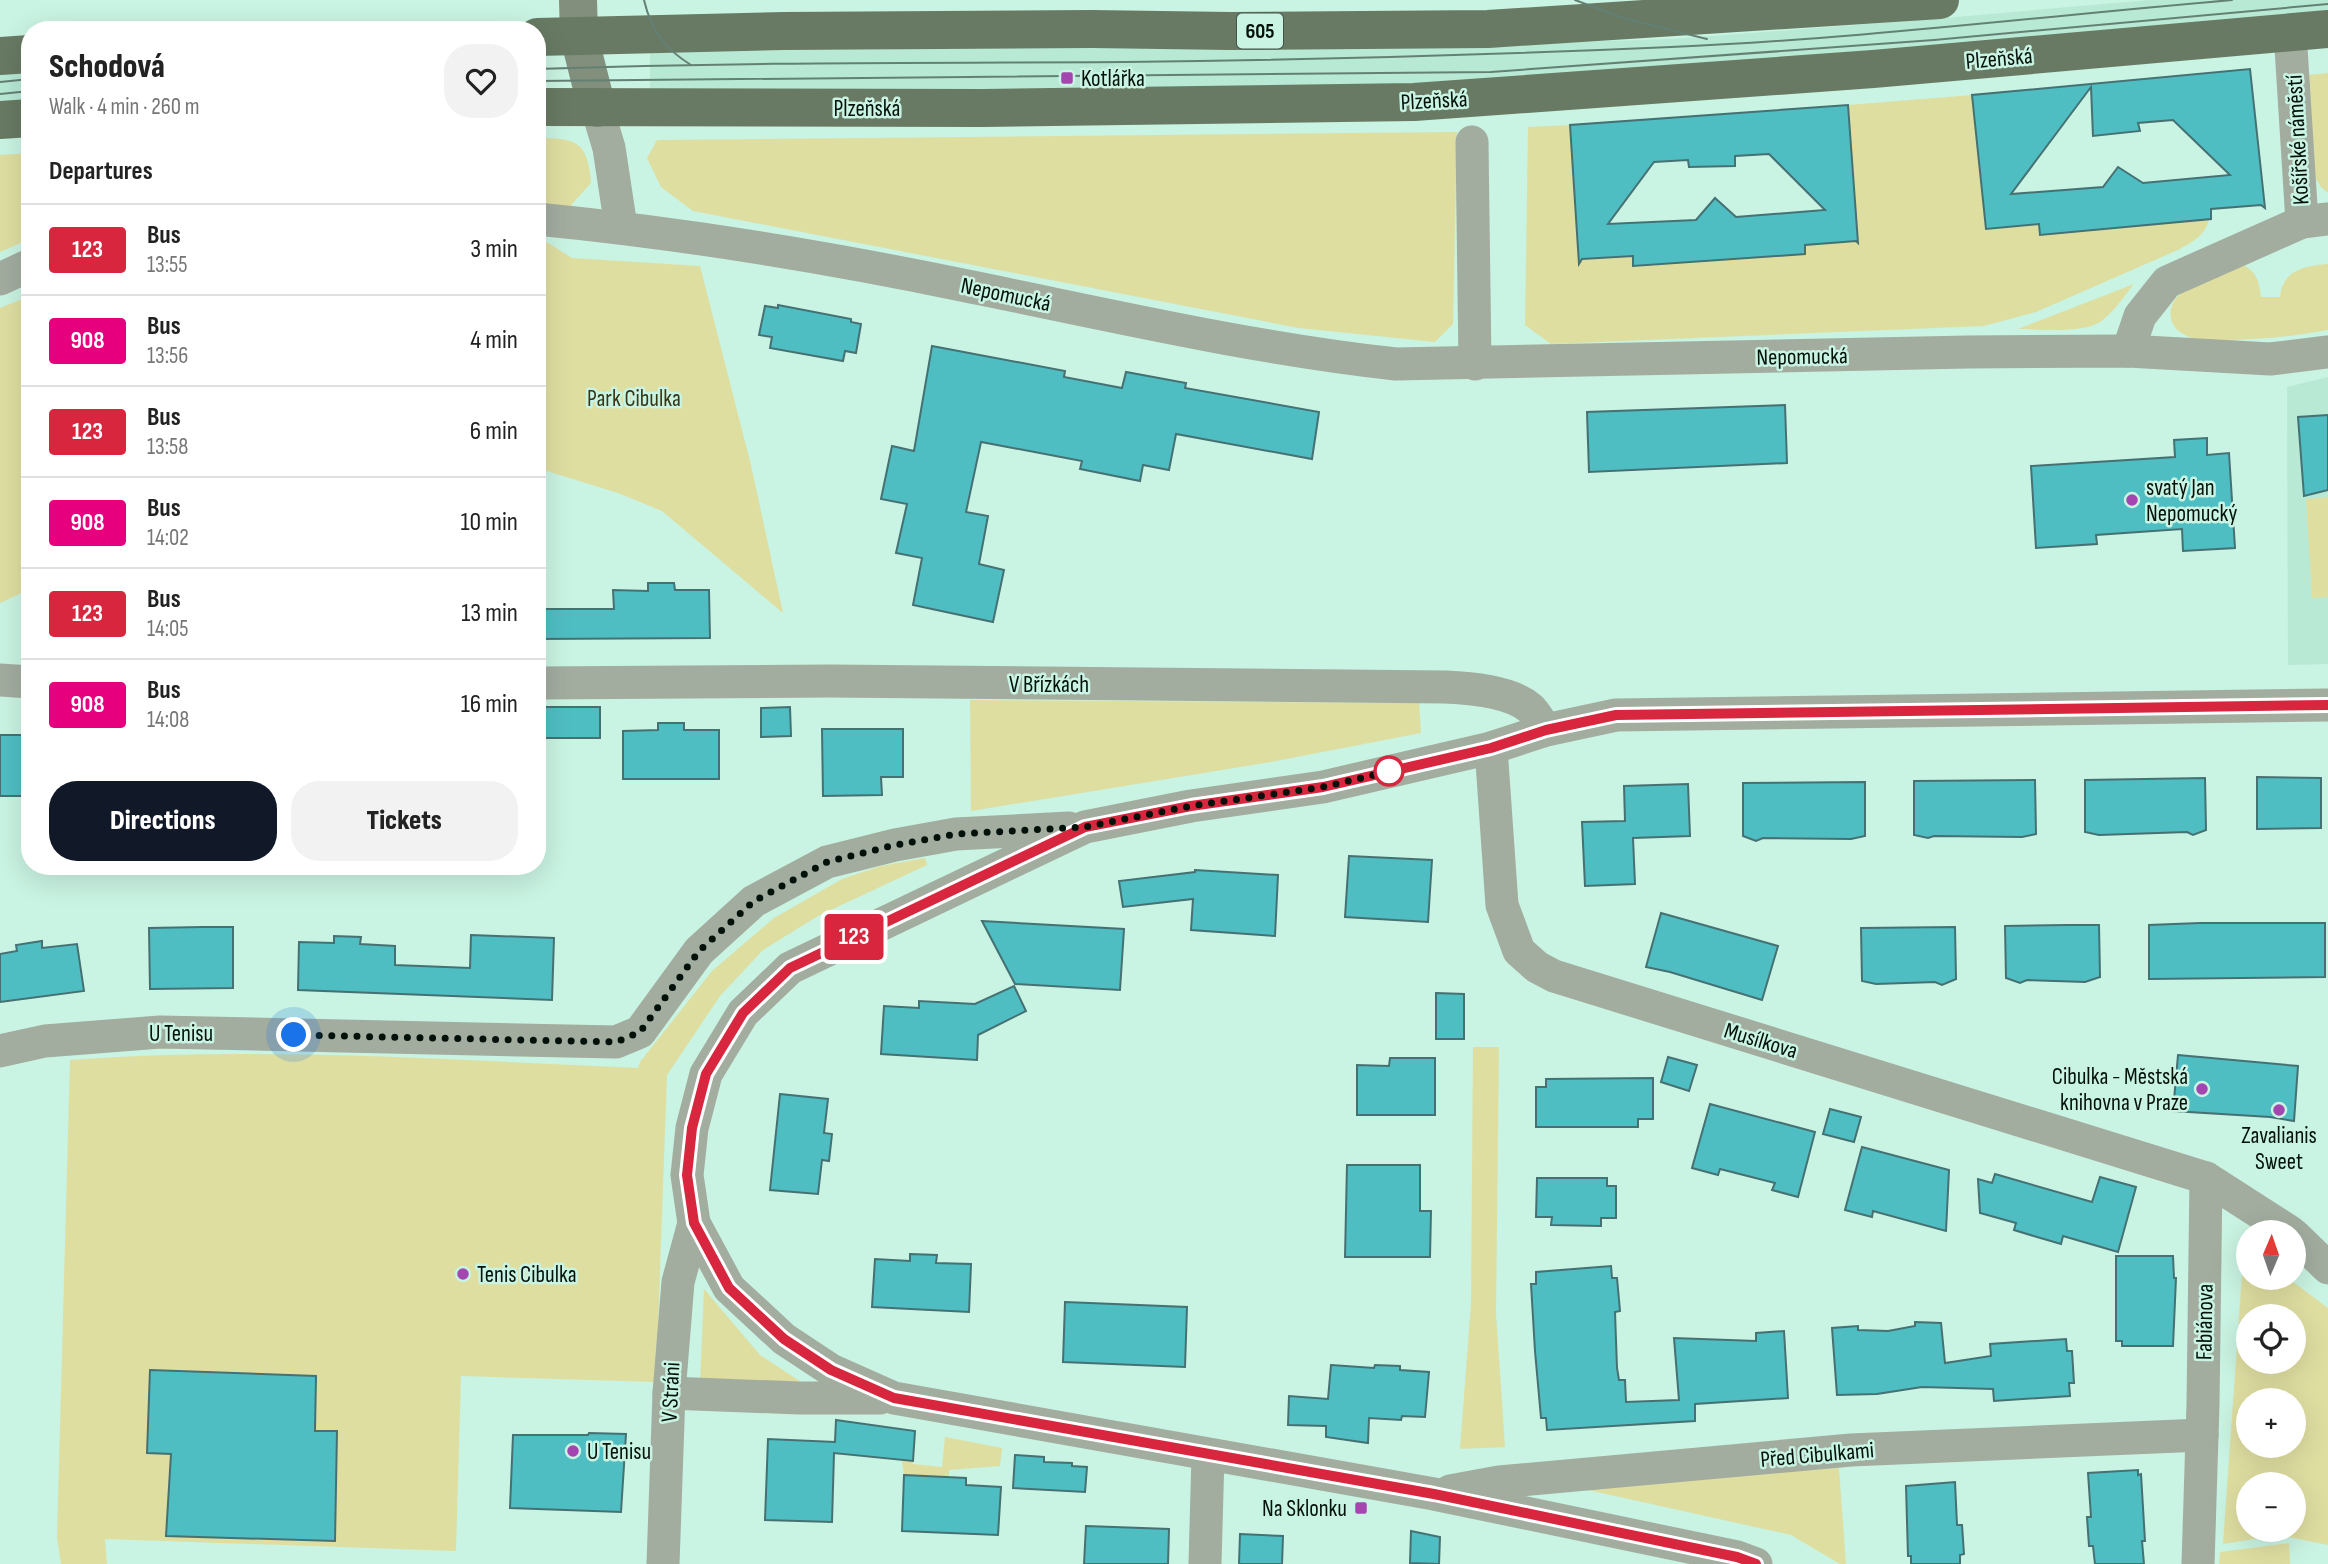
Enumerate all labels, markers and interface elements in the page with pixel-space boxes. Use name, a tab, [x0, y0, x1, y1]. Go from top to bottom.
road number: 605	[1237, 14, 1283, 48]
street label: Plzeňská	[1965, 42, 2034, 76]
button: heart	[444, 44, 518, 118]
text: Schodová	[49, 47, 165, 87]
place label: Kotlářka	[1081, 65, 1145, 93]
marker: Kotlářka	[1059, 70, 1075, 86]
street label: Košířské náměstí	[2281, 73, 2315, 206]
street label: Plzeňská	[1400, 85, 1468, 117]
text: Walk · 4 min · 260 m	[49, 93, 199, 121]
street label: Plzeňská	[834, 95, 900, 123]
text: Departures	[49, 156, 153, 187]
text: Bus	[147, 220, 181, 251]
text: 3 min	[470, 234, 518, 265]
text: 123	[72, 235, 103, 264]
text: 13:55	[147, 251, 187, 279]
street label: Nepomucká	[958, 272, 1053, 318]
text: Bus	[147, 311, 181, 342]
text: 4 min	[470, 325, 518, 356]
text: 908	[70, 326, 105, 355]
text: 13:56	[147, 342, 188, 370]
street label: Nepomucká	[1756, 342, 1848, 372]
park label: Park Cibulka	[587, 385, 681, 413]
text: Bus	[147, 402, 181, 433]
text: 6 min	[470, 416, 518, 447]
text: 123	[72, 417, 103, 446]
text: 13:58	[147, 433, 188, 461]
place label: svatý Jan Nepomucký	[2146, 474, 2237, 528]
marker: svatý Jan Nepomucký	[2124, 492, 2140, 508]
text: Bus	[147, 493, 181, 524]
text: 10 min	[461, 507, 518, 538]
text: 908	[70, 508, 105, 537]
text: 14:02	[147, 524, 189, 552]
text: Bus	[147, 584, 181, 615]
text: 13 min	[461, 598, 518, 629]
text: 123	[72, 599, 103, 628]
text: 14:05	[147, 615, 188, 643]
street label: V Břízkách	[1009, 671, 1089, 699]
text: Bus	[147, 675, 181, 706]
text: 16 min	[461, 689, 518, 720]
text: 908	[70, 690, 105, 719]
text: 14:08	[147, 706, 189, 734]
unlabelled marker	[1374, 756, 1404, 786]
button: Directions	[49, 781, 277, 861]
button: Tickets	[291, 781, 518, 861]
line badge: 123	[814, 914, 894, 960]
text: 123	[839, 922, 869, 951]
your location	[276, 1017, 311, 1052]
street label: Musílkova	[1721, 1017, 1801, 1065]
street label: U Tenisu	[149, 1020, 213, 1048]
place label: Cibulka - Městská knihovna v Praze	[2052, 1063, 2188, 1117]
marker: Cibulka - Městská knihovna v Praze	[2194, 1081, 2210, 1097]
marker: Zavalianis Sweet	[2271, 1102, 2287, 1118]
place label: Zavalianis Sweet	[2241, 1122, 2317, 1176]
north arrow	[2236, 1220, 2306, 1290]
map controls	[2236, 1220, 2306, 1542]
place label: Tenis Cibulka	[477, 1261, 577, 1289]
marker: Tenis Cibulka	[455, 1266, 471, 1282]
street label: Fabiánova	[2190, 1284, 2220, 1360]
button: locate	[2236, 1304, 2306, 1374]
street label: V Stráni	[655, 1361, 687, 1423]
button: +	[2236, 1388, 2306, 1458]
street label: Před Cibulkami	[1759, 1436, 1875, 1474]
place label: U Tenisu	[587, 1438, 651, 1466]
marker: U Tenisu	[565, 1443, 581, 1459]
button: −	[2236, 1472, 2306, 1542]
place label: Na Sklonku	[1262, 1495, 1347, 1523]
marker: Na Sklonku	[1353, 1500, 1369, 1516]

